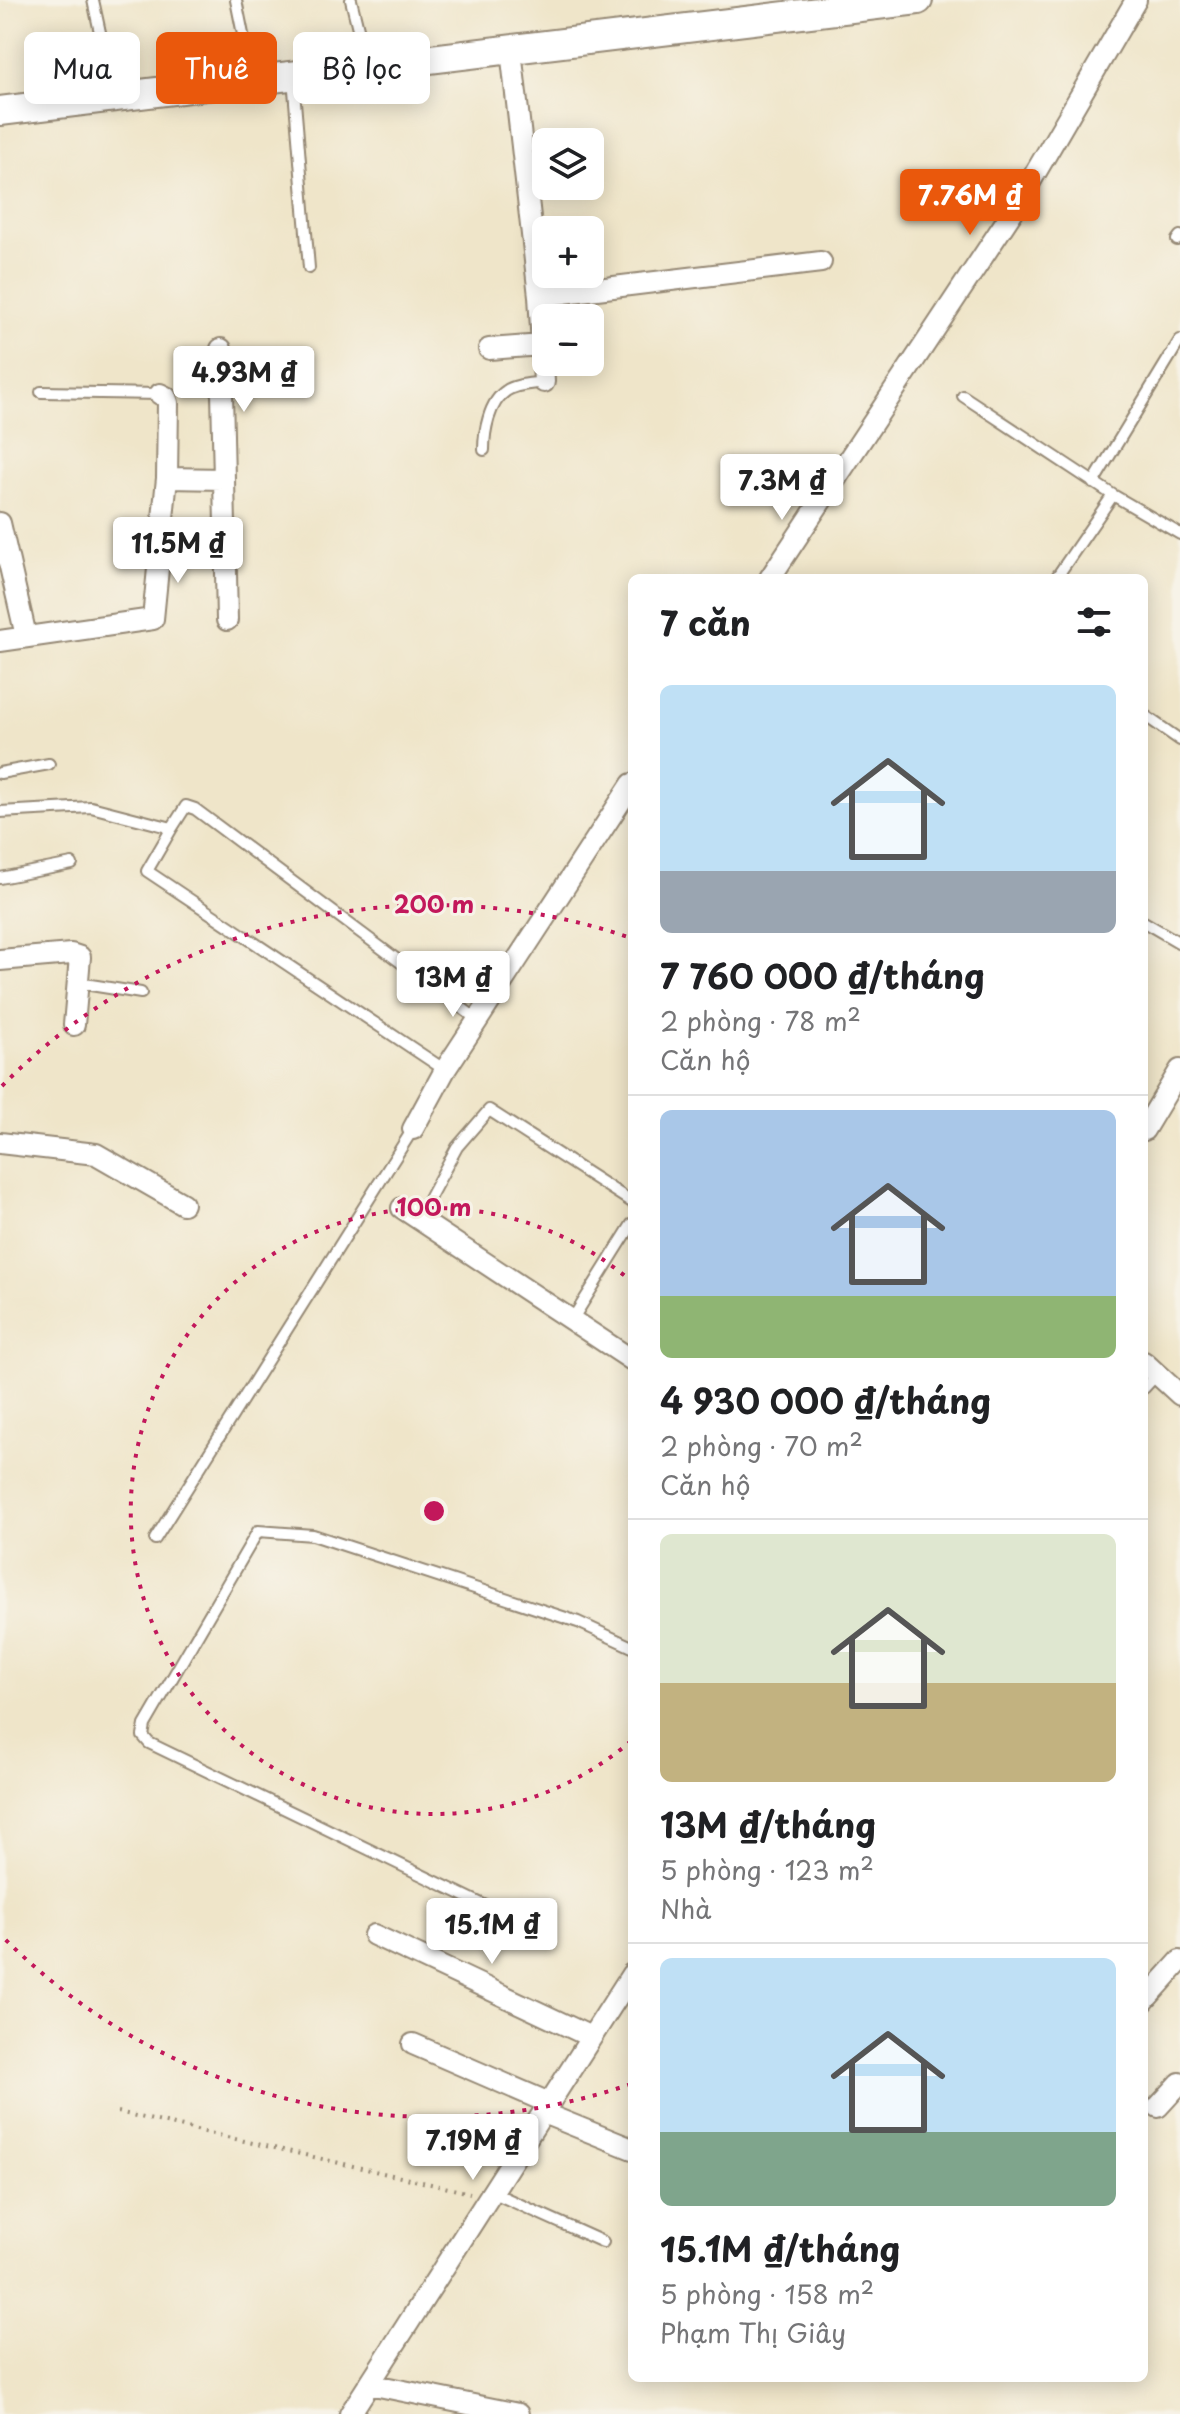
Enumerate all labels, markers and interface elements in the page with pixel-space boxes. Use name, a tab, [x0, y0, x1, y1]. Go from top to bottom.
chip: Mua	[24, 32, 140, 104]
chip: Thuê	[156, 32, 277, 104]
chip: Bộ lọc	[293, 32, 430, 104]
map controls	[532, 128, 604, 376]
button: layers	[532, 128, 604, 200]
pin: 7.76M ₫	[896, 169, 1044, 237]
text: 7.76M ₫	[918, 175, 1022, 214]
button: +	[532, 216, 604, 288]
button: −	[532, 304, 604, 376]
pin: 4.93M ₫	[170, 346, 318, 414]
text: 4.93M ₫	[191, 352, 297, 391]
pin: 7.3M ₫	[717, 454, 847, 522]
text: 7.3M ₫	[738, 460, 826, 499]
pin: 11.5M ₫	[104, 517, 252, 585]
text: 11.5M ₫	[131, 523, 225, 562]
text: 7 căn	[660, 596, 751, 648]
icon: filters	[1072, 600, 1116, 644]
icon: home	[816, 737, 960, 881]
text: 200 m	[394, 885, 474, 921]
text: 7 760 000 ₫/tháng	[660, 949, 985, 1001]
pin: 13M ₫	[397, 951, 509, 1019]
text: 13M ₫	[415, 957, 491, 996]
text: 2 phòng · 78 m²	[660, 1001, 861, 1040]
text: Căn hộ	[660, 1040, 750, 1079]
icon: home	[816, 1162, 960, 1306]
text: 100 m	[397, 1188, 471, 1224]
text: 4 930 000 ₫/tháng	[660, 1374, 991, 1426]
text: 2 phòng · 70 m²	[660, 1426, 863, 1465]
text: Căn hộ	[660, 1465, 750, 1504]
centre of rings	[420, 1497, 448, 1525]
icon: home	[816, 1586, 960, 1730]
text: 13M ₫/tháng	[660, 1798, 876, 1850]
text: 5 phòng · 123 m²	[660, 1850, 874, 1889]
text: Nhà	[660, 1889, 711, 1928]
pin: 15.1M ₫	[418, 1898, 566, 1966]
text: 15.1M ₫	[444, 1904, 540, 1943]
icon: home	[816, 2010, 960, 2154]
pin: 7.19M ₫	[399, 2114, 547, 2182]
text: 7.19M ₫	[425, 2120, 521, 2159]
text: 15.1M ₫/tháng	[660, 2222, 900, 2274]
text: 5 phòng · 158 m²	[660, 2274, 874, 2313]
text: Phạm Thị Giây	[660, 2313, 846, 2352]

